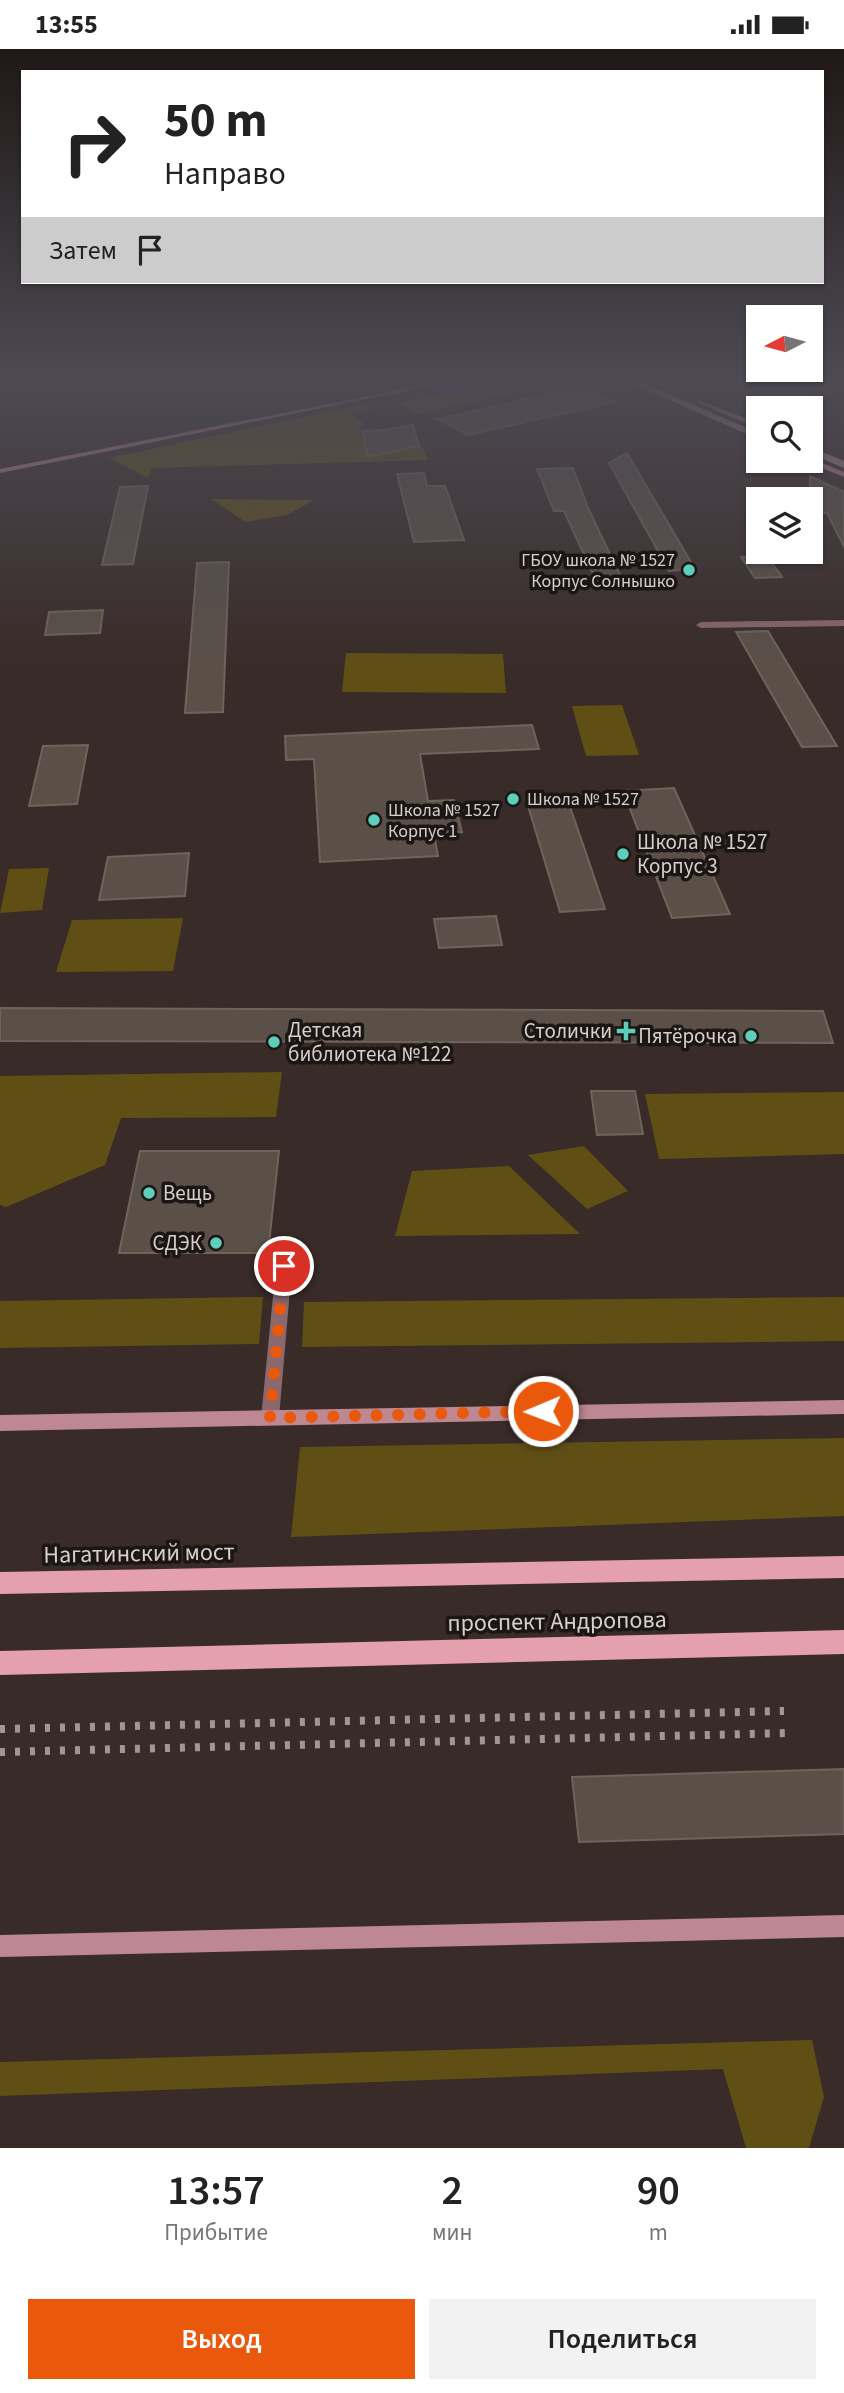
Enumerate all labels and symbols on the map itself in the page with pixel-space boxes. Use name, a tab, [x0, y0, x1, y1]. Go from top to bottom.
north arrow	[746, 305, 822, 381]
place label: ГБОУ школа № 1527 Корпус Солнышко	[521, 548, 675, 594]
marker: ГБОУ школа № 1527 Корпус Солнышко	[681, 562, 697, 578]
place label: Школа № 1527	[527, 787, 639, 812]
marker: Школа № 1527	[505, 791, 521, 807]
place label: Школа № 1527 Корпус 1	[388, 798, 500, 844]
marker: Школа № 1527 Корпус 1	[366, 812, 382, 828]
place label: Школа № 1527 Корпус 3	[637, 827, 767, 881]
marker: Школа № 1527 Корпус 3	[615, 846, 631, 862]
place label: Детская библиотека №122	[288, 1015, 451, 1069]
place label: Столички	[524, 1016, 612, 1046]
place label: Пятёрочка	[638, 1021, 737, 1051]
marker: Столички	[618, 1023, 634, 1039]
marker: Пятёрочка	[743, 1028, 759, 1044]
marker: Детская библиотека №122	[266, 1034, 282, 1050]
place label: Вещь	[163, 1178, 212, 1208]
marker: Вещь	[141, 1185, 157, 1201]
place label: СДЭК	[152, 1228, 203, 1258]
marker: СДЭК	[208, 1235, 224, 1251]
pin	[254, 1236, 314, 1296]
position arrow	[506, 1374, 580, 1448]
street label: Нагатинский мост	[43, 1534, 235, 1573]
street label: проспект Андропова	[447, 1602, 667, 1641]

